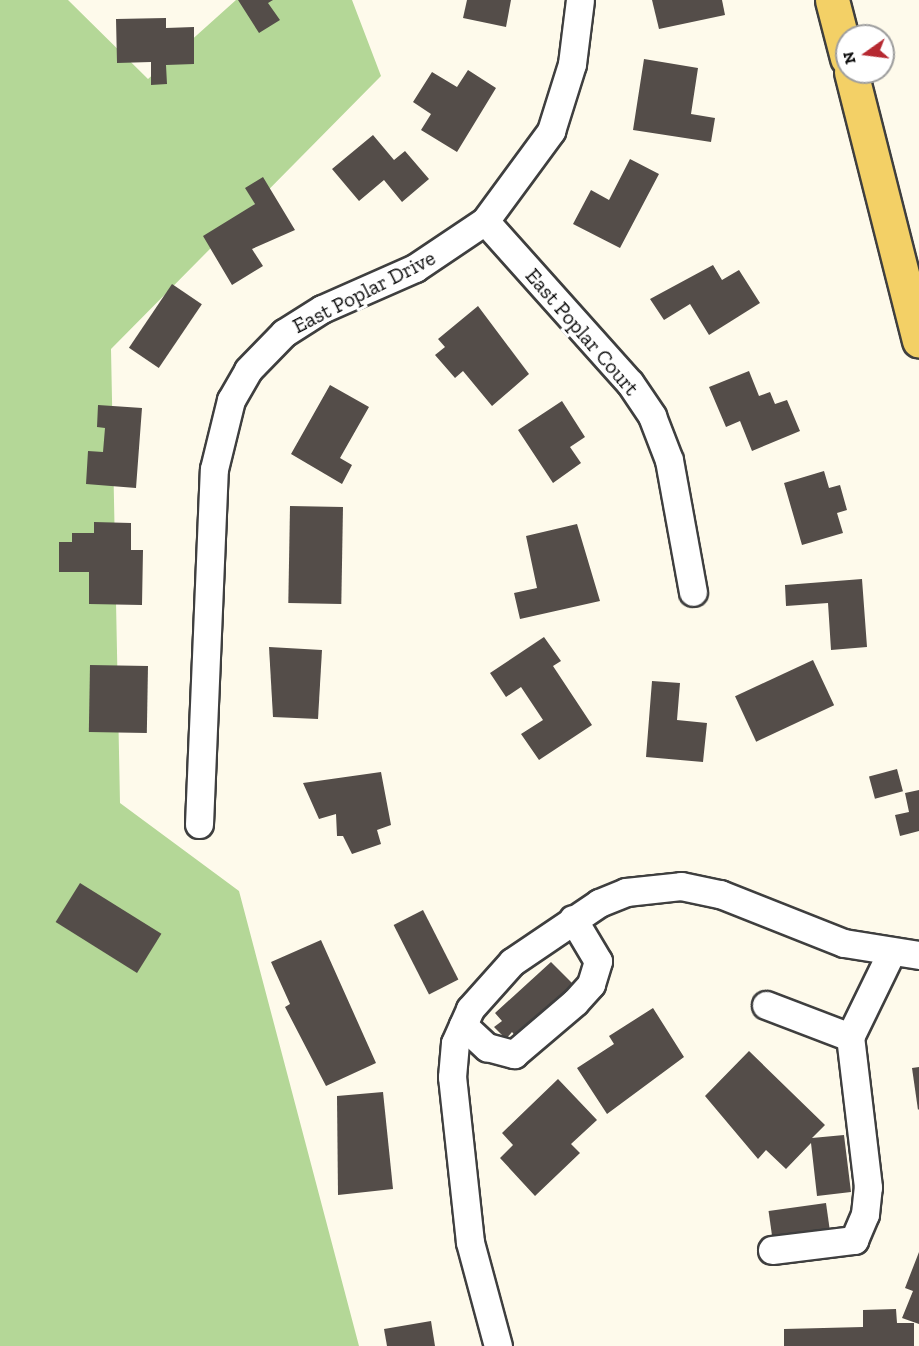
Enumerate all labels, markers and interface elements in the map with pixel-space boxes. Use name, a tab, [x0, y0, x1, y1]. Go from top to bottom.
north arrow	[835, 24, 895, 84]
text: N	[838, 50, 860, 66]
street label: East Poplar Drive	[288, 245, 440, 339]
street label: East Poplar Court	[520, 263, 644, 401]

